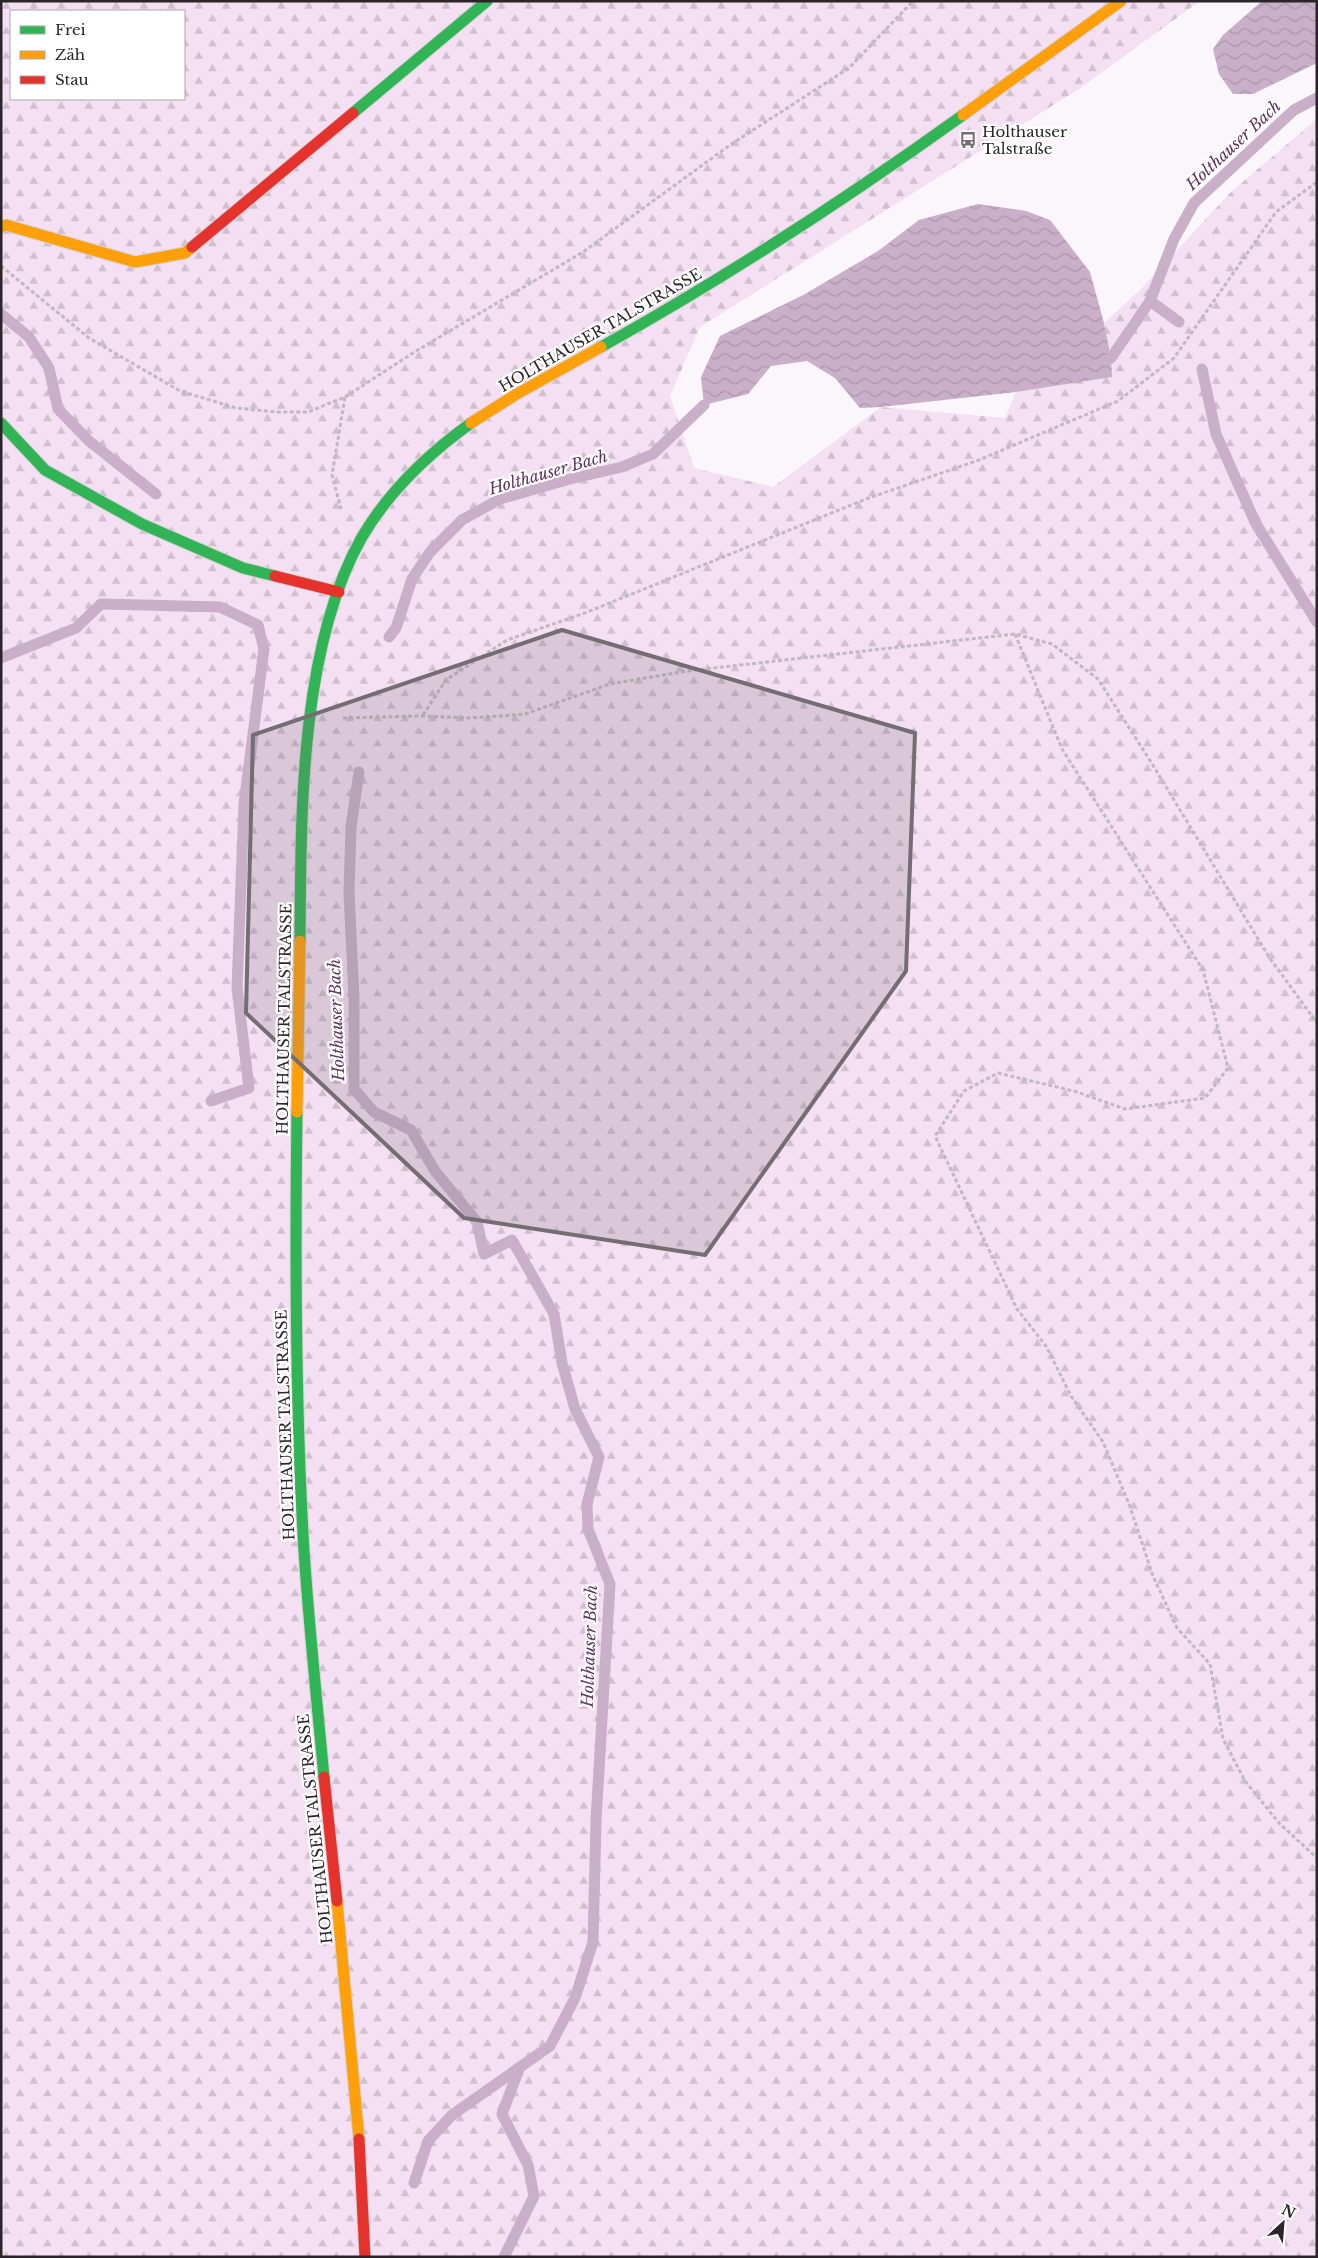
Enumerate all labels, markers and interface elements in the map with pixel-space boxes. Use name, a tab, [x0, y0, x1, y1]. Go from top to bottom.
legend	[10, 10, 185, 100]
text: Frei	[55, 20, 86, 39]
text: Zäh	[55, 45, 85, 64]
text: Stau	[55, 70, 89, 89]
water label: Holthauser Bach	[1181, 96, 1285, 195]
place label: Holthauser Talstraße	[982, 122, 1068, 158]
bus stop icon: Holthauser Talstraße	[958, 130, 978, 150]
street label: HOLTHAUSER TALSTRASSE	[495, 264, 705, 396]
water label: Holthauser Bach	[485, 445, 610, 499]
street label: HOLTHAUSER TALSTRASSE	[272, 903, 296, 1135]
water label: Holthauser Bach	[324, 958, 348, 1083]
street label: HOLTHAUSER TALSTRASSE	[271, 1309, 299, 1541]
water label: Holthauser Bach	[577, 1584, 601, 1709]
street label: HOLTHAUSER TALSTRASSE	[293, 1713, 337, 1945]
north arrow	[1258, 2198, 1308, 2248]
text: N	[1279, 2200, 1299, 2222]

